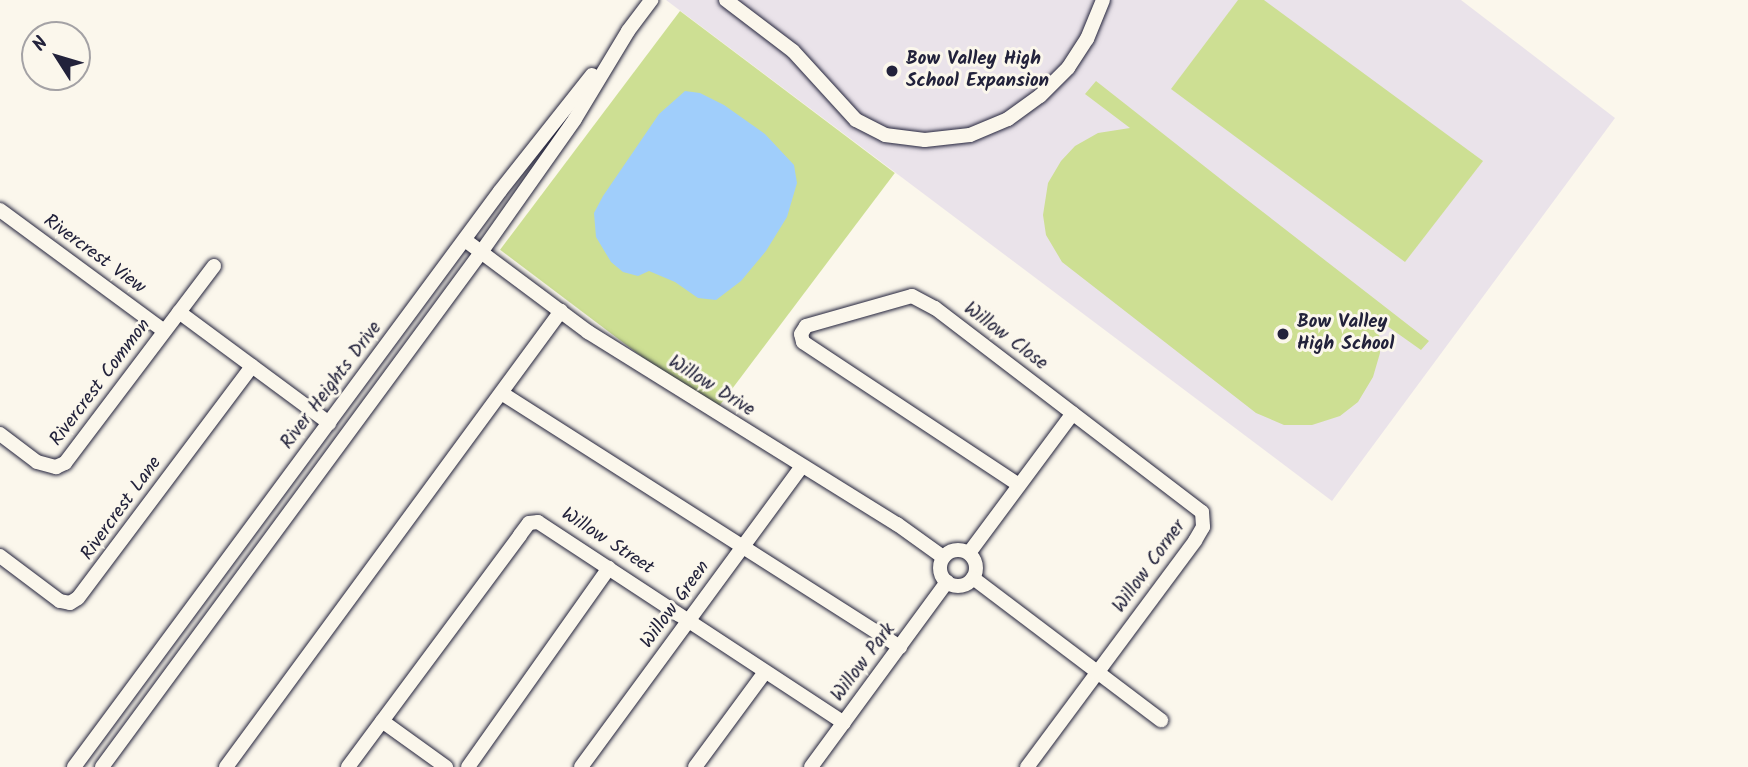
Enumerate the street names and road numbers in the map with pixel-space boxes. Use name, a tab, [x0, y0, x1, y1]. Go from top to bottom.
street label: Rivercrest View	[38, 210, 150, 300]
street label: Willow Close	[959, 298, 1051, 376]
street label: Rivercrest Common	[46, 315, 156, 451]
street label: River Heights Drive	[277, 318, 387, 454]
street label: Willow Drive	[664, 352, 758, 422]
street label: Rivercrest Lane	[77, 453, 167, 565]
street label: Willow Street	[556, 504, 658, 580]
street label: Willow Corner	[1109, 516, 1191, 618]
street label: Willow Green	[637, 557, 715, 653]
street label: Willow Park	[827, 619, 901, 707]

